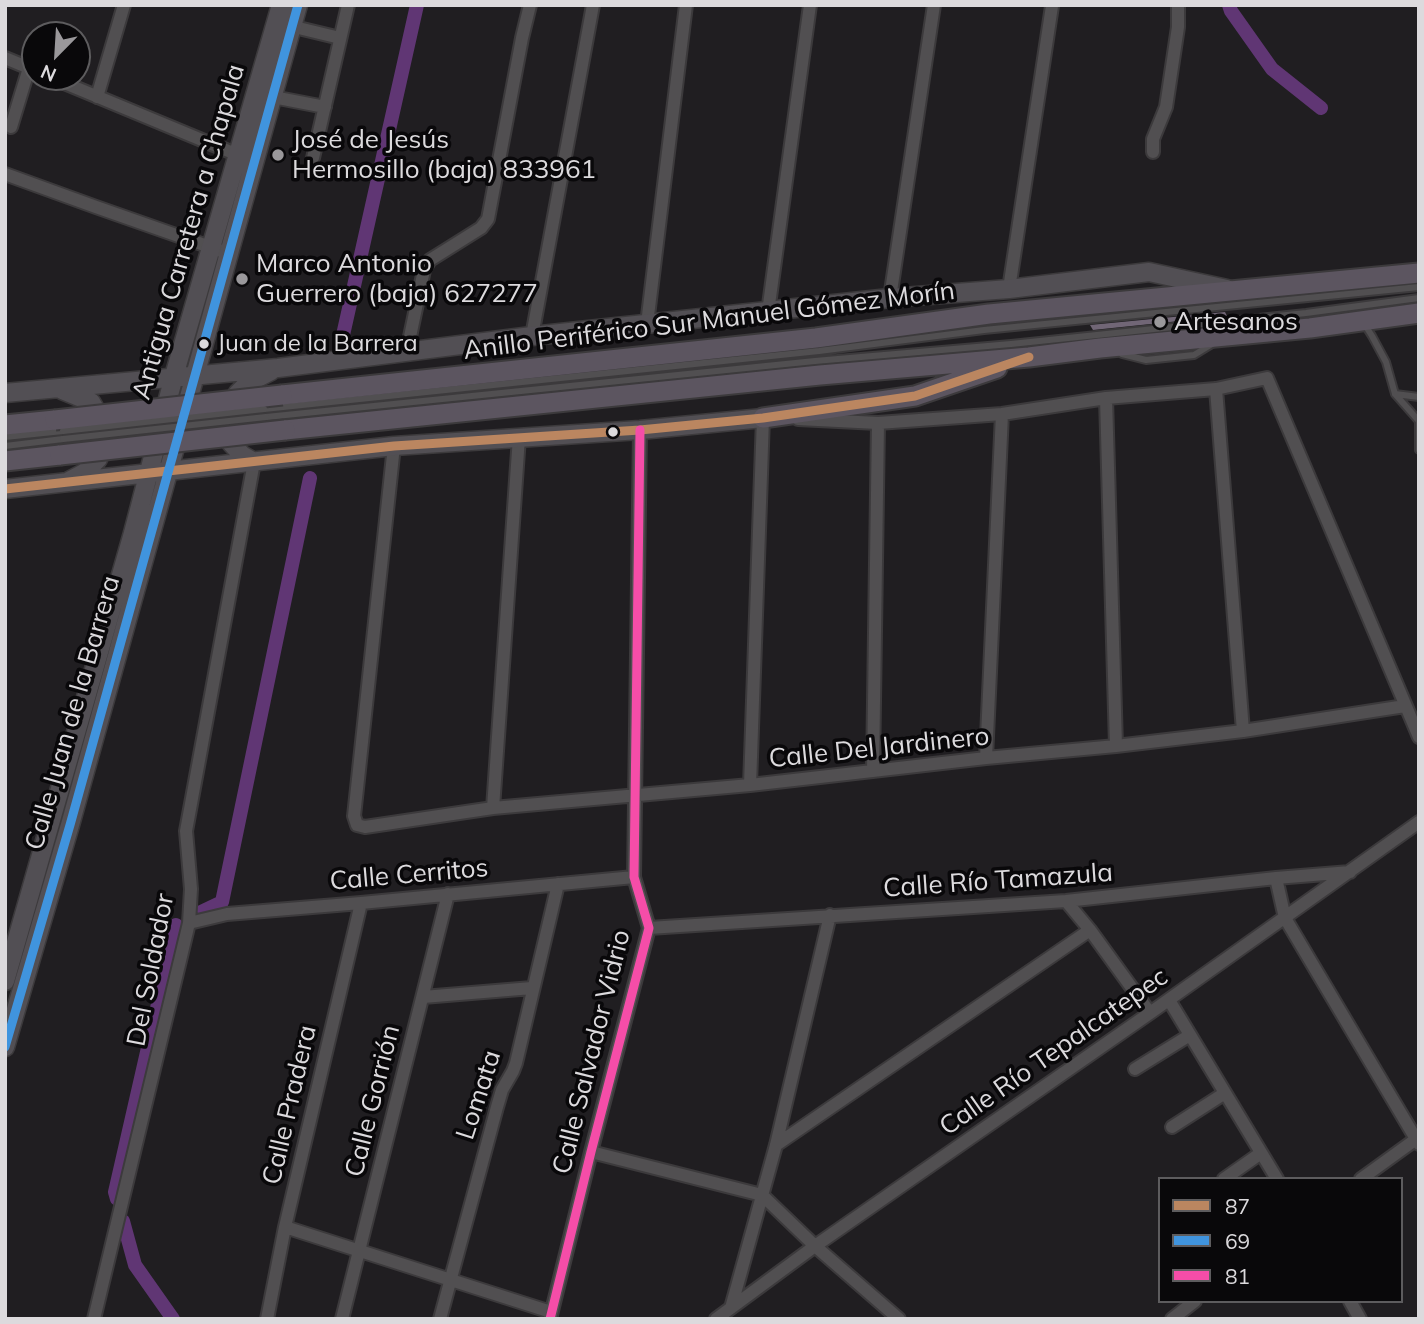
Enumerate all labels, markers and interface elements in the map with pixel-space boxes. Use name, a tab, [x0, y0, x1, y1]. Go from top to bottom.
north arrow	[21, 21, 91, 91]
text: N	[37, 59, 60, 87]
street label: Antigua Carretera a Chapala	[126, 61, 252, 403]
place label: José de Jesús Hermosillo (baja) 833961	[292, 124, 596, 186]
marker: José de Jesús Hermosillo (baja) 833961	[270, 147, 286, 163]
place label: Marco Antonio Guerrero (baja) 627277	[256, 248, 538, 310]
marker: Marco Antonio Guerrero (baja) 627277	[234, 271, 250, 287]
street label: Anillo Periférico Sur Manuel Gómez Morín	[462, 275, 956, 367]
place label: Artesanos	[1174, 306, 1298, 338]
marker: Artesanos	[1152, 314, 1168, 330]
place label: Juan de la Barrera	[217, 330, 418, 358]
marker: Juan de la Barrera	[197, 337, 211, 351]
unlabelled marker	[606, 425, 620, 439]
street label: Calle Juan de la Barrera	[19, 572, 127, 854]
street label: Calle Del Jardinero	[767, 721, 991, 775]
street label: Calle Cerritos	[328, 853, 490, 897]
street label: Calle Río Tamazula	[882, 857, 1114, 905]
street label: Del Soldador	[121, 891, 181, 1049]
street label: Calle Salvador Vidrio	[547, 927, 637, 1177]
street label: Calle Río Tepalcatepec	[934, 961, 1174, 1143]
street label: Calle Pradera	[257, 1022, 323, 1188]
street label: Calle Gorrión	[339, 1022, 407, 1180]
street label: Lomata	[450, 1046, 508, 1144]
legend	[1158, 1177, 1403, 1303]
text: 87	[1225, 1193, 1250, 1219]
text: 69	[1225, 1228, 1250, 1254]
text: 81	[1225, 1263, 1250, 1289]

